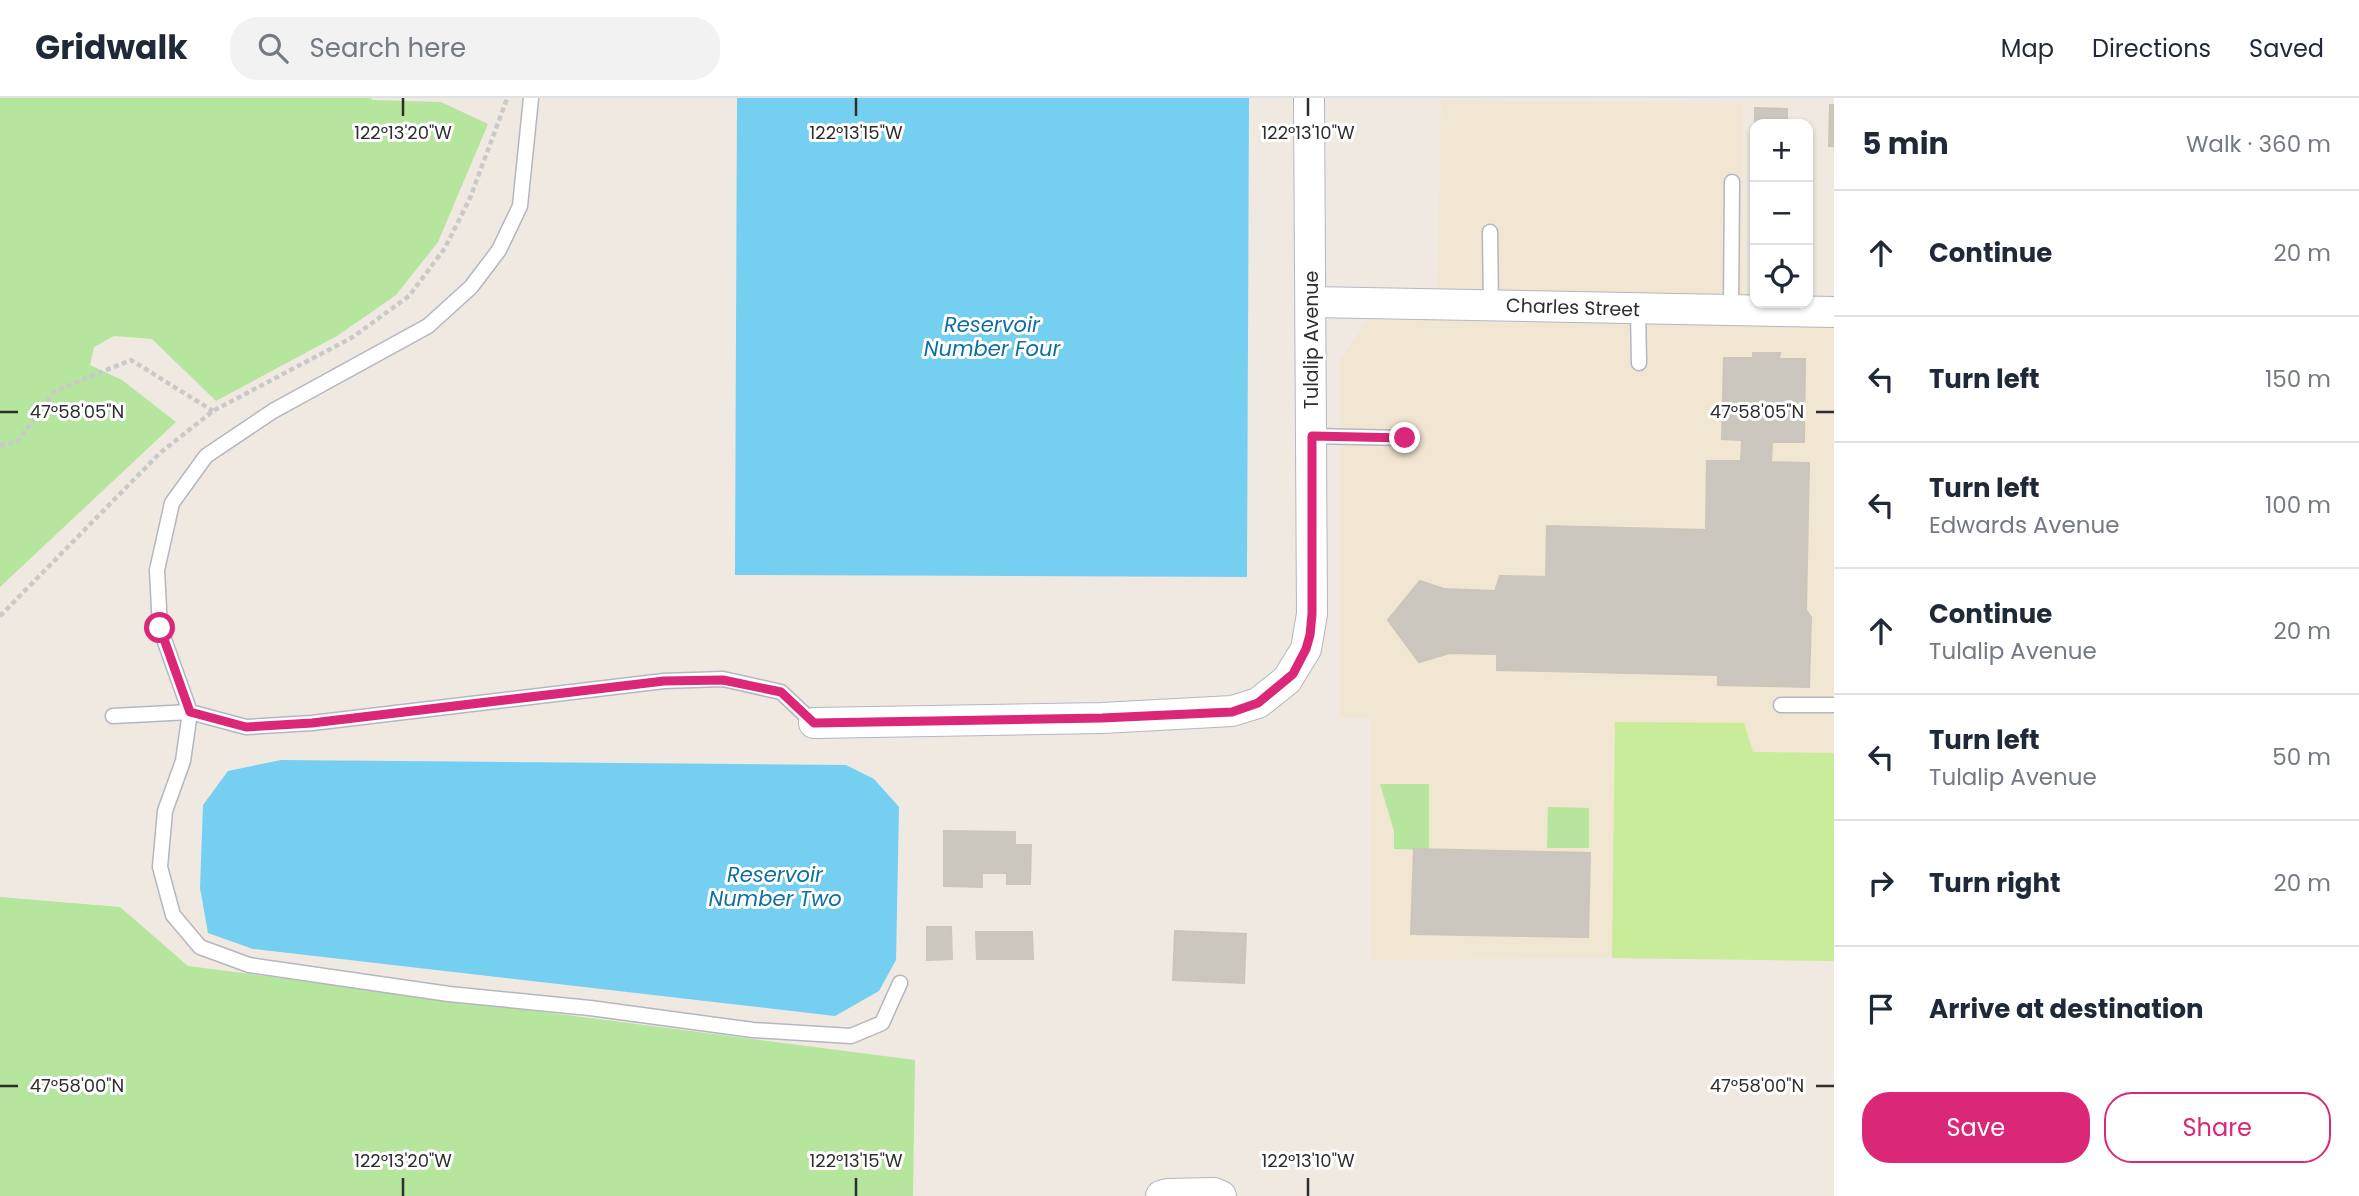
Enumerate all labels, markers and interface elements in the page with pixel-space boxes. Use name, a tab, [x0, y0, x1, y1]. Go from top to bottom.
search box	[230, 17, 720, 80]
text: Gridwalk	[35, 24, 188, 71]
icon: search	[254, 29, 292, 67]
text: Search here	[310, 30, 466, 66]
text: Map	[2001, 32, 2054, 65]
text: Directions	[2092, 32, 2211, 65]
text: Saved	[2249, 32, 2324, 65]
map controls	[1750, 119, 1813, 308]
button: +	[1750, 119, 1813, 182]
text: 122°13'20"W	[354, 120, 452, 145]
text: 122°13'15"W	[810, 120, 903, 145]
text: 122°13'10"W	[1262, 120, 1355, 145]
text: 5 min	[1862, 122, 1949, 165]
text: Walk · 360 m	[2186, 128, 2331, 160]
button: −	[1750, 182, 1813, 245]
icon: ahead	[1862, 234, 1900, 272]
text: Continue	[1929, 235, 2052, 271]
text: 20 m	[2273, 237, 2331, 269]
button: locate	[1750, 245, 1813, 308]
street label: Tulalip Avenue	[1298, 271, 1325, 409]
street label: Charles Street	[1506, 292, 1640, 323]
water label: Reservoir Number Four	[924, 310, 1061, 363]
icon: left	[1862, 360, 1900, 398]
text: Turn left	[1929, 361, 2040, 397]
text: 150 m	[2265, 363, 2331, 395]
text: 47°58'05"N	[30, 399, 124, 424]
text: 47°58'05"N	[1710, 399, 1804, 424]
route end	[1389, 422, 1420, 453]
text: Turn left	[1929, 470, 2040, 506]
icon: left	[1862, 486, 1900, 524]
text: 100 m	[2265, 489, 2331, 521]
text: Edwards Avenue	[1929, 509, 2119, 541]
text: Continue	[1929, 596, 2052, 632]
route start	[144, 612, 175, 643]
icon: ahead	[1862, 612, 1900, 650]
text: 20 m	[2273, 615, 2331, 647]
text: Tulalip Avenue	[1929, 635, 2097, 667]
text: Turn left	[1929, 722, 2040, 758]
icon: left	[1862, 738, 1900, 776]
text: 50 m	[2272, 741, 2331, 773]
text: Tulalip Avenue	[1929, 761, 2097, 793]
water label: Reservoir Number Two	[708, 860, 842, 913]
icon: right	[1862, 864, 1900, 902]
text: Turn right	[1929, 865, 2061, 901]
text: 20 m	[2273, 867, 2331, 899]
icon: arrive	[1862, 990, 1900, 1028]
text: Arrive at destination	[1929, 991, 2204, 1027]
text: 47°58'00"N	[30, 1073, 124, 1098]
text: 47°58'00"N	[1710, 1073, 1804, 1098]
button: Save	[1862, 1092, 2090, 1163]
button: Share	[2104, 1092, 2331, 1163]
text: 122°13'20"W	[354, 1148, 452, 1173]
text: 122°13'15"W	[810, 1148, 903, 1173]
text: 122°13'10"W	[1262, 1148, 1355, 1173]

